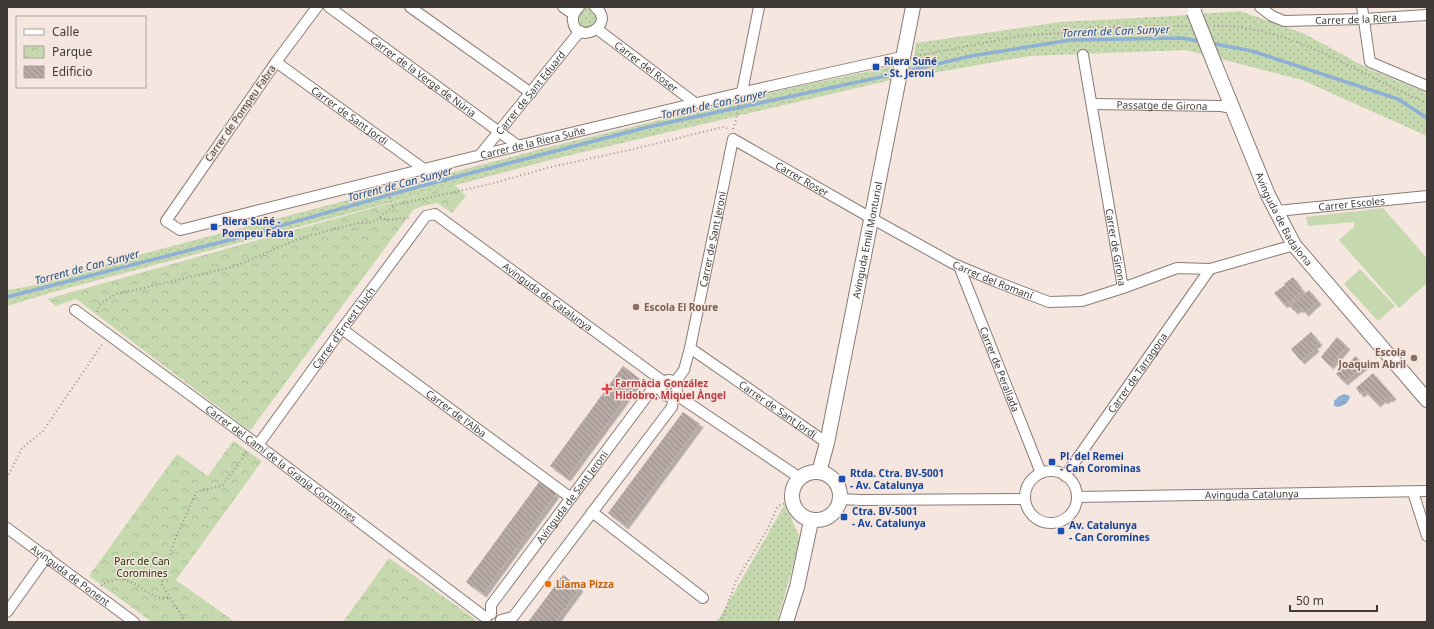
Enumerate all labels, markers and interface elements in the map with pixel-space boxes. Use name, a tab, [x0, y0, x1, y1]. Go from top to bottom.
street label: Carrer de la Riera	[1315, 10, 1397, 27]
legend	[16, 16, 146, 88]
water label: Torrent de Can Sunyer	[1062, 21, 1171, 40]
text: Calle	[52, 23, 80, 40]
street label: Carrer de la Verge de Núria	[368, 33, 479, 120]
street label: Carrer del Roser	[612, 38, 681, 95]
text: Parque	[52, 43, 93, 60]
street label: Carrer de Sant Eduard	[492, 48, 568, 138]
place label: Riera Suñé - St. Jeroni	[884, 54, 937, 80]
street label: Carrer de Pompeu Fabra	[201, 62, 279, 164]
marker: Riera Suñé - St. Jeroni	[871, 62, 881, 72]
text: Edificio	[52, 63, 93, 80]
street label: Carrer de Sant Jordi	[308, 83, 391, 148]
water label: Torrent de Can Sunyer	[660, 85, 769, 122]
street label: Passatge de Girona	[1116, 97, 1208, 113]
street label: Carrer de la Riera Suñe	[479, 123, 587, 162]
street label: Carrer Roser	[773, 158, 831, 199]
water label: Torrent de Can Sunyer	[346, 162, 454, 205]
street label: Avinguda de Badalona	[1252, 170, 1316, 269]
street label: Avinguda Emili Monturiol	[849, 180, 885, 300]
street label: Carrer de Sant Jeroni	[696, 190, 729, 288]
street label: Carrer Escoles	[1318, 193, 1386, 214]
street label: Carrer de Girona	[1102, 207, 1130, 287]
place label: Riera Suñé - Pompeu Fabra	[222, 214, 294, 240]
marker: Riera Suñé - Pompeu Fabra	[209, 222, 219, 232]
water label: Torrent de Can Sunyer	[33, 245, 141, 288]
street label: Carrer del Romaní	[951, 257, 1035, 302]
street label: Avinguda de Catalunya	[500, 259, 595, 334]
street label: Carrer d'Ernest Lluch	[309, 284, 378, 372]
place label: Escola El Roure	[644, 300, 718, 314]
marker: Escola El Roure	[631, 302, 641, 312]
street label: Carrer de Perallada	[977, 324, 1023, 414]
street label: Carrer de Tarragona	[1104, 330, 1170, 416]
place label: Escola Joaquim Abril	[1338, 345, 1406, 371]
marker: Escola Joaquim Abril	[1409, 353, 1419, 363]
place label: Farmàcia González Hidobro, Miquel Àngel	[615, 376, 726, 402]
street label: Carrer de Sant Jordi	[736, 377, 820, 441]
marker: Farmàcia González Hidobro, Miquel Àngel	[602, 384, 612, 394]
street label: Carrer de l'Alba	[423, 386, 489, 440]
street label: Carrer del Camí de la Granja Coromines	[203, 402, 360, 525]
street label: Avinguda de Sant Jeroni	[533, 448, 611, 546]
place label: Pl. del Remei - Can Corominas	[1060, 449, 1141, 475]
marker: Pl. del Remei - Can Corominas	[1047, 457, 1057, 467]
place label: Rtda. Ctra. BV-5001 - Av. Catalunya	[850, 466, 944, 492]
marker: Rtda. Ctra. BV-5001 - Av. Catalunya	[837, 474, 847, 484]
street label: Avinguda Catalunya	[1205, 486, 1299, 502]
place label: Ctra. BV-5001 - Av. Catalunya	[852, 504, 926, 530]
marker: Ctra. BV-5001 - Av. Catalunya	[839, 512, 849, 522]
place label: Av. Catalunya - Can Coromines	[1069, 518, 1150, 544]
marker: Av. Catalunya - Can Coromines	[1056, 526, 1066, 536]
street label: Avinguda de Ponent	[28, 541, 113, 609]
park label: Parc de Can Coromines	[114, 554, 170, 580]
place label: Llama Pizza	[556, 577, 614, 591]
marker: Llama Pizza	[543, 579, 553, 589]
scale bar	[1290, 587, 1377, 613]
text: 50 m	[1296, 592, 1324, 609]

